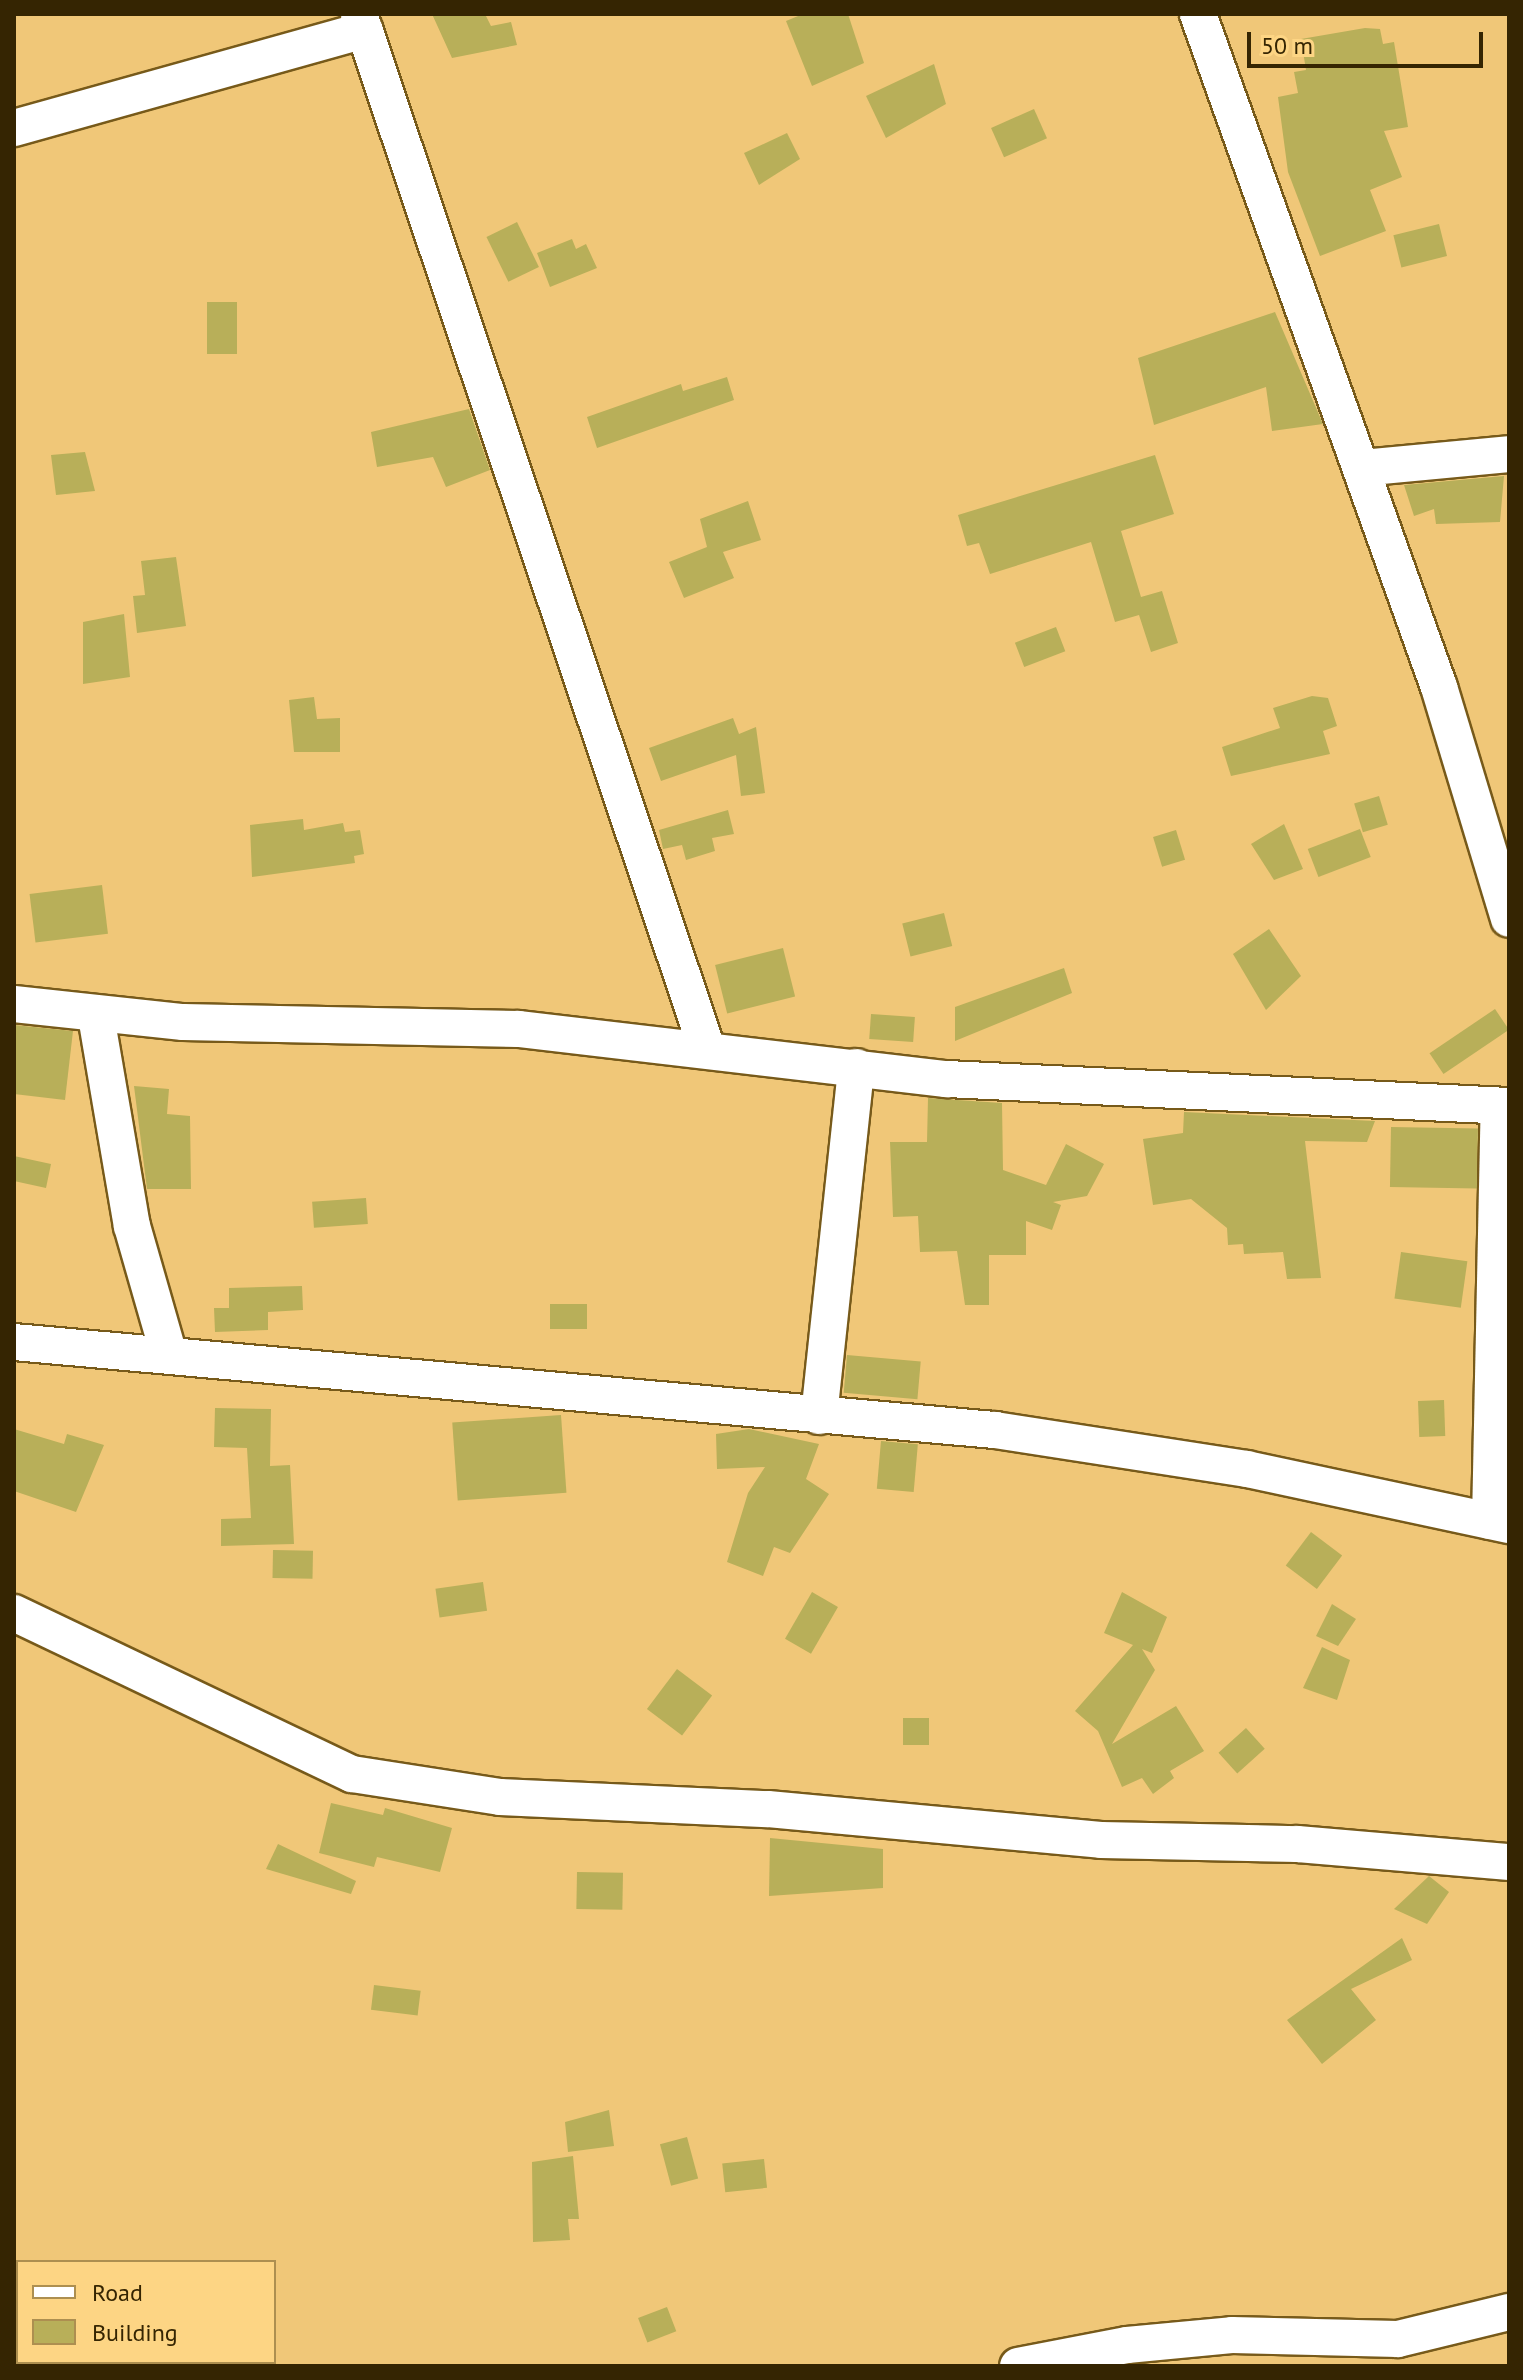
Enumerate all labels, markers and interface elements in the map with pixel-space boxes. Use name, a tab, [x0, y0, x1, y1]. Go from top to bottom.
scale bar	[1251, 16, 1487, 66]
text: 50 m	[1261, 30, 1313, 61]
legend	[16, 2260, 276, 2364]
text: Road	[92, 2277, 143, 2308]
text: Building	[92, 2317, 178, 2348]

